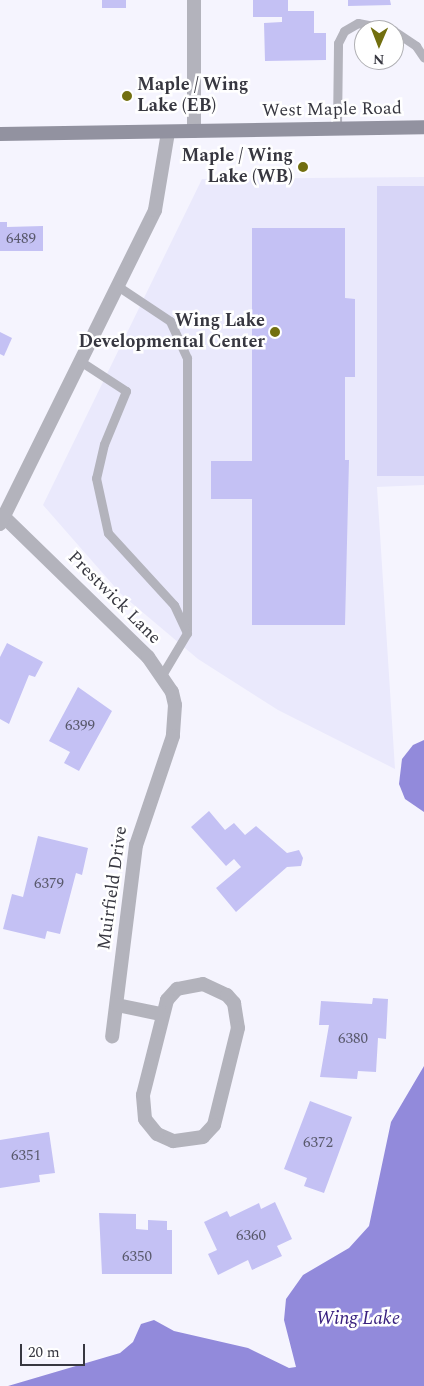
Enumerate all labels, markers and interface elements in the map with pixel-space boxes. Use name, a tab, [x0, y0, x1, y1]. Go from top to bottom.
north arrow	[354, 20, 404, 70]
text: N	[373, 49, 385, 70]
place label: Maple / Wing Lake (EB)	[137, 75, 248, 118]
marker: Maple / Wing Lake (EB)	[121, 90, 133, 102]
street label: West Maple Road	[262, 98, 402, 122]
place label: Maple / Wing Lake (WB)	[182, 146, 293, 188]
marker: Maple / Wing Lake (WB)	[297, 161, 309, 173]
house number: 6489	[6, 230, 36, 248]
place label: Wing Lake Developmental Center	[79, 311, 265, 354]
marker: Wing Lake Developmental Center	[269, 326, 281, 338]
street label: Prestwick Lane	[63, 547, 165, 649]
house number: 6399	[65, 717, 95, 735]
street label: Muirfield Drive	[94, 825, 132, 951]
house number: 6379	[34, 875, 64, 893]
house number: 6380	[338, 1030, 368, 1048]
house number: 6372	[303, 1134, 333, 1152]
house number: 6351	[11, 1147, 41, 1165]
house number: 6360	[236, 1227, 266, 1245]
house number: 6350	[122, 1248, 152, 1266]
water label: Wing Lake	[316, 1308, 400, 1330]
scale bar	[22, 1334, 88, 1366]
text: 20 m	[28, 1341, 60, 1364]

